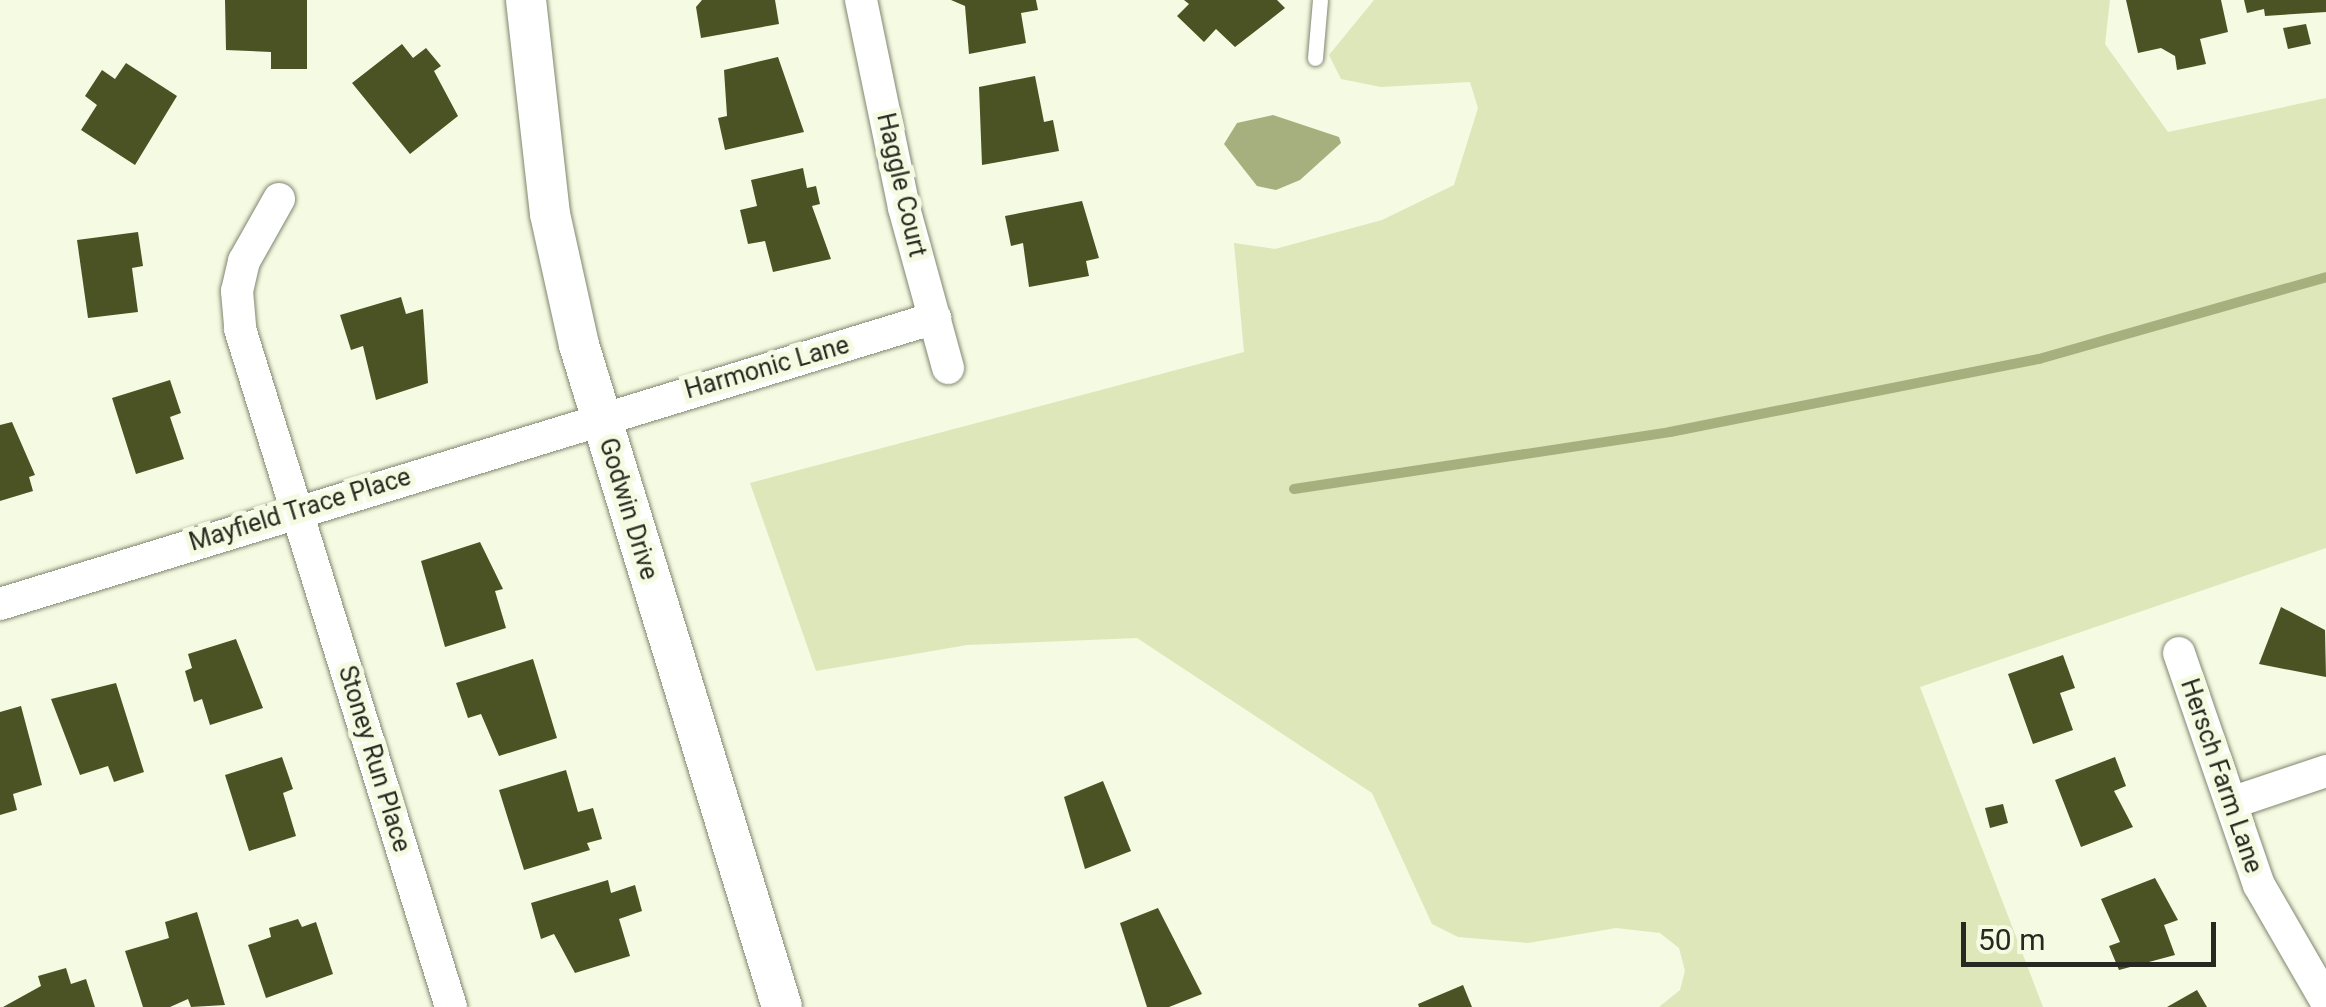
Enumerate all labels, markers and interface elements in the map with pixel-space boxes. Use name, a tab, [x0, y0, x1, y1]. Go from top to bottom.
street label: Haggle Court	[870, 110, 932, 260]
street label: Harmonic Lane	[681, 330, 853, 406]
street label: Godwin Drive	[592, 435, 664, 583]
street label: Mayfield Trace Place	[185, 462, 415, 558]
street label: Stoney Run Place	[331, 662, 417, 856]
street label: Hersch Farm Lane	[2174, 675, 2268, 877]
scale bar	[1966, 902, 2221, 964]
text: 50 m	[1978, 922, 2045, 957]

